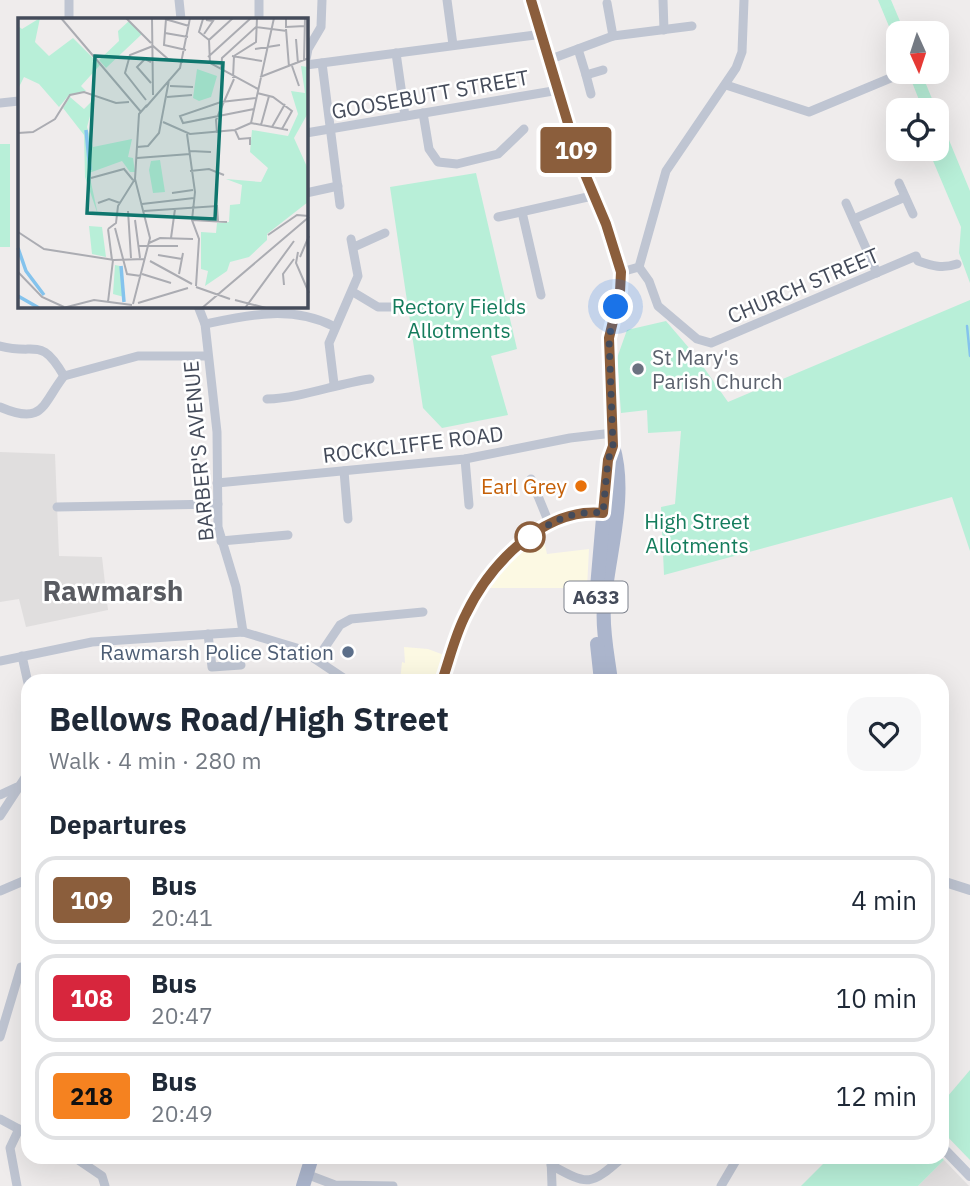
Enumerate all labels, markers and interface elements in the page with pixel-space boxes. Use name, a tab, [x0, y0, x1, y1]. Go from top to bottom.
inset map	[18, 18, 308, 308]
north arrow	[886, 21, 948, 84]
map controls	[886, 21, 949, 161]
street label: GOOSEBUTT STREET	[329, 63, 531, 125]
button: locate	[886, 98, 949, 161]
line badge: 109	[536, 127, 616, 173]
text: 109	[554, 134, 598, 166]
street label: CHURCH STREET	[723, 240, 883, 330]
your location	[598, 289, 633, 324]
park label: Rectory Fields Allotments	[392, 292, 526, 344]
place label: St Mary's Parish Church	[652, 343, 783, 395]
street label: BARBER'S AVENUE	[176, 360, 220, 542]
marker: St Mary's Parish Church	[630, 361, 646, 377]
street label: ROCKCLIFFE ROAD	[321, 419, 505, 469]
place label: Earl Grey	[481, 472, 568, 500]
marker: Earl Grey	[573, 478, 589, 494]
park label: High Street Allotments	[644, 507, 750, 559]
unlabelled marker	[515, 522, 545, 552]
district label: Rawmarsh	[43, 572, 183, 609]
road number: A633	[564, 582, 628, 612]
place label: Rawmarsh Police Station	[100, 638, 334, 666]
marker: Rawmarsh Police Station	[340, 644, 356, 660]
text: Bellows Road/High Street	[49, 697, 449, 740]
button: heart	[847, 697, 921, 771]
text: Walk · 4 min · 280 m	[49, 745, 262, 775]
text: Departures	[49, 807, 187, 841]
text: Bus	[151, 868, 197, 902]
text: 4 min	[851, 883, 917, 917]
text: 109	[70, 884, 113, 916]
text: 20:41	[151, 902, 213, 932]
text: Bus	[151, 966, 197, 1000]
text: 10 min	[836, 981, 917, 1015]
text: 108	[70, 982, 113, 1014]
text: 20:47	[151, 1000, 213, 1030]
text: Bus	[151, 1064, 197, 1098]
text: 12 min	[836, 1079, 917, 1113]
text: 218	[70, 1080, 113, 1112]
text: 20:49	[151, 1098, 213, 1128]

